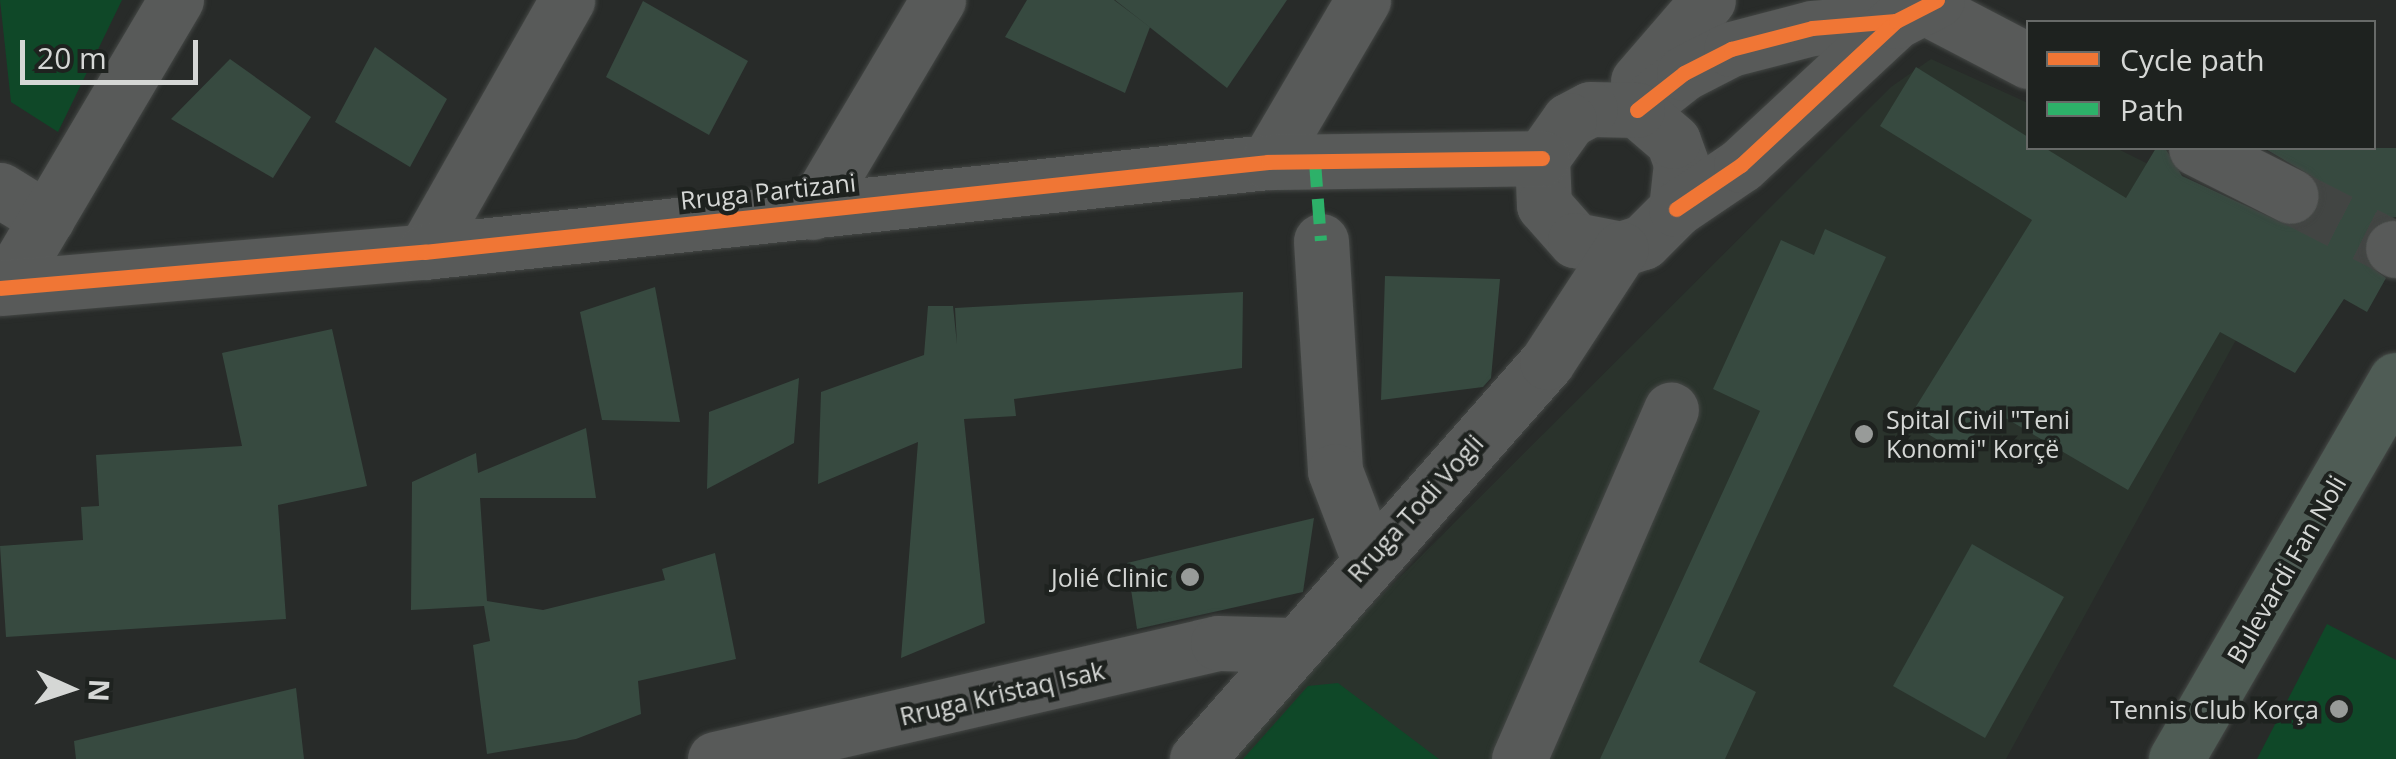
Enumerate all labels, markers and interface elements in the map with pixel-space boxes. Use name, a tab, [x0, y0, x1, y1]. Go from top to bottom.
scale bar	[25, 20, 202, 82]
legend	[2026, 20, 2376, 150]
text: 20 m	[37, 37, 107, 78]
text: Cycle path	[2120, 39, 2265, 80]
text: Path	[2120, 89, 2184, 130]
street label: Rruga Partizani	[679, 167, 857, 215]
place label: Spital Civil "Teni Konomi" Korçë	[1886, 405, 2070, 464]
marker: Spital Civil "Teni Konomi" Korçë	[1851, 421, 1877, 447]
street label: Rruga Todi Vogli	[1341, 428, 1489, 588]
street label: Bulevardi Fan Noli	[2220, 470, 2352, 668]
place label: Jolié Clinic	[1051, 562, 1168, 592]
marker: Jolié Clinic	[1177, 564, 1203, 590]
north arrow	[20, 639, 120, 739]
street label: Rruga Kristaq Isak	[897, 655, 1107, 731]
text: N	[80, 678, 120, 703]
place label: Tennis Club Korça	[2110, 694, 2319, 724]
marker: Tennis Club Korça	[2328, 698, 2350, 720]

